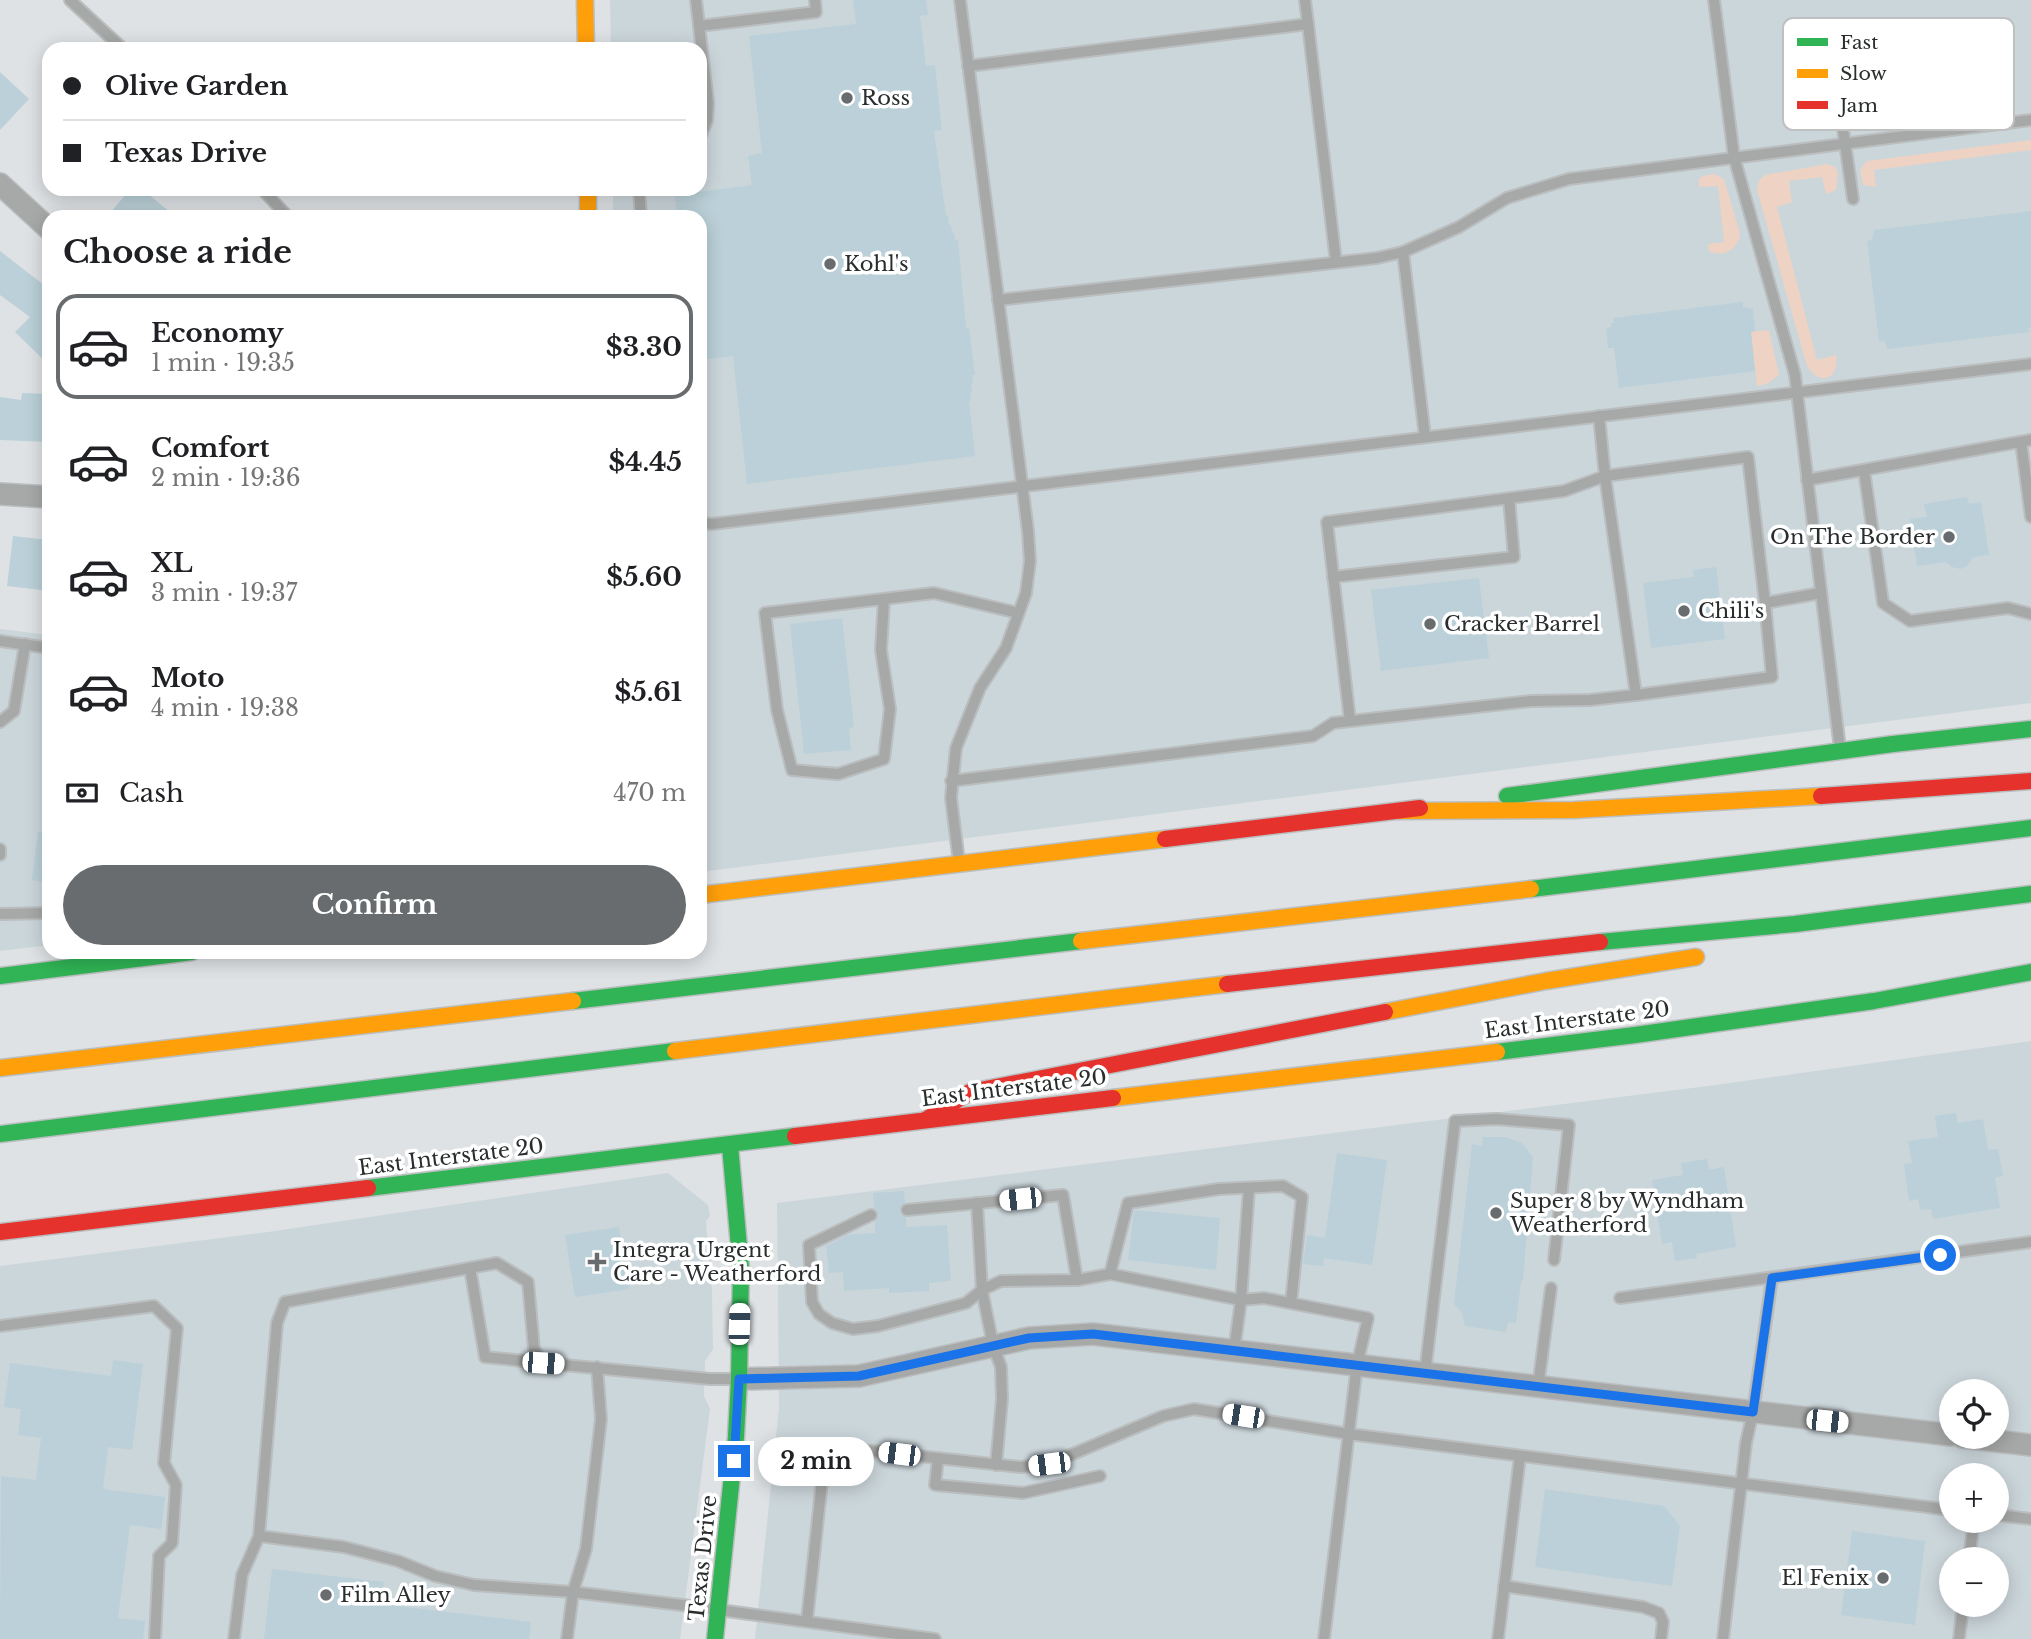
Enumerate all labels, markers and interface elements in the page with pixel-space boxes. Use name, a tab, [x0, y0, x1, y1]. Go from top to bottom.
legend	[1783, 18, 2014, 130]
text: Fast	[1840, 31, 1879, 54]
text: Slow	[1840, 62, 1887, 85]
text: Olive Garden	[105, 70, 288, 102]
place label: Ross	[861, 85, 910, 111]
marker: Ross	[839, 90, 855, 106]
text: Jam	[1837, 94, 1878, 117]
text: Texas Drive	[105, 137, 267, 169]
text: Choose a ride	[63, 232, 292, 272]
place label: Kohl's	[844, 251, 909, 277]
marker: Kohl's	[822, 256, 838, 272]
icon: car	[67, 315, 130, 378]
text: Economy	[151, 317, 284, 349]
text: $3.30	[606, 331, 682, 363]
text: 1 min · 19:35	[151, 349, 295, 377]
icon: car	[67, 430, 130, 493]
text: Comfort	[151, 432, 269, 464]
text: $4.45	[608, 446, 682, 478]
text: 2 min · 19:36	[151, 464, 300, 492]
place label: On The Border	[1770, 524, 1935, 550]
marker: On The Border	[1941, 529, 1957, 545]
icon: car	[67, 545, 130, 608]
text: XL	[151, 547, 193, 579]
text: $5.60	[606, 561, 682, 593]
text: 3 min · 19:37	[151, 579, 297, 607]
place label: Chili's	[1698, 598, 1764, 624]
marker: Chili's	[1676, 603, 1692, 619]
place label: Cracker Barrel	[1444, 611, 1600, 637]
marker: Cracker Barrel	[1422, 616, 1438, 632]
icon: car	[67, 660, 130, 723]
text: Moto	[151, 662, 224, 694]
text: $5.61	[615, 676, 682, 708]
text: 4 min · 19:38	[151, 694, 299, 722]
icon: cash	[63, 774, 101, 812]
text: Cash	[119, 777, 184, 809]
text: 470 m	[613, 779, 686, 807]
button: Confirm	[63, 865, 686, 945]
street label: East Interstate 20	[1483, 996, 1671, 1044]
street label: East Interstate 20	[920, 1064, 1108, 1112]
street label: East Interstate 20	[357, 1133, 545, 1181]
car	[999, 1186, 1042, 1212]
place label: Super 8 by Wyndham Weatherford	[1509, 1188, 1745, 1238]
marker: Super 8 by Wyndham Weatherford	[1488, 1205, 1504, 1221]
place label: Integra Urgent Care - Weatherford	[613, 1237, 822, 1287]
route start	[1924, 1239, 1956, 1271]
marker: Integra Urgent Care - Weatherford	[587, 1252, 607, 1272]
car	[728, 1303, 751, 1345]
car	[522, 1351, 565, 1375]
map controls	[1939, 1379, 2009, 1617]
button: locate	[1939, 1379, 2009, 1449]
car	[1221, 1402, 1266, 1430]
car	[1806, 1408, 1849, 1434]
callout: 2 min	[758, 1436, 874, 1486]
car	[877, 1441, 922, 1467]
route end	[718, 1445, 750, 1477]
text: 2 min	[780, 1447, 852, 1475]
car	[1027, 1451, 1072, 1477]
button: +	[1939, 1463, 2009, 1533]
street label: Texas Drive	[683, 1494, 723, 1622]
button: −	[1939, 1547, 2009, 1617]
place label: El Fenix	[1781, 1565, 1869, 1591]
marker: El Fenix	[1875, 1570, 1891, 1586]
place label: Film Alley	[340, 1582, 451, 1608]
marker: Film Alley	[318, 1587, 334, 1603]

